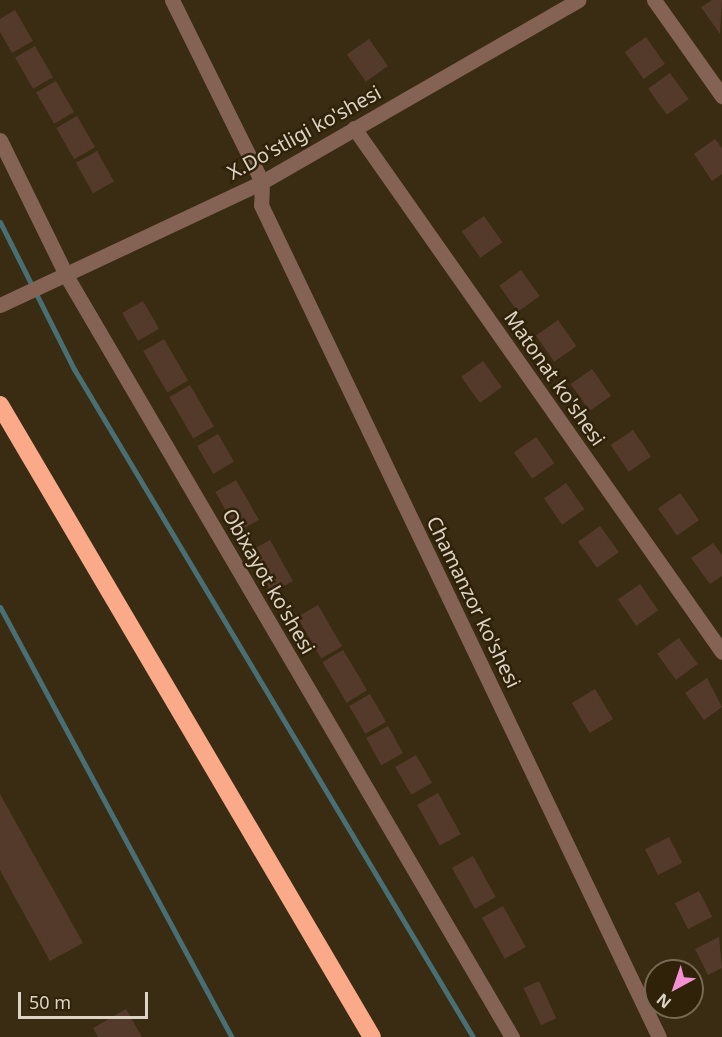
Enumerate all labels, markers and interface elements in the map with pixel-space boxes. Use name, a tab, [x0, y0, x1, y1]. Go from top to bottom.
street label: X.Do'stligi ko'shesi	[223, 80, 385, 184]
street label: Matonat ko'shesi	[500, 306, 610, 450]
street label: Obixayot ko'shesi	[218, 504, 320, 658]
street label: Chamanzor ko'shesi	[422, 512, 526, 692]
north arrow	[644, 959, 704, 1019]
scale bar	[21, 980, 152, 1018]
text: N	[652, 989, 676, 1014]
text: 50 m	[29, 990, 71, 1014]

